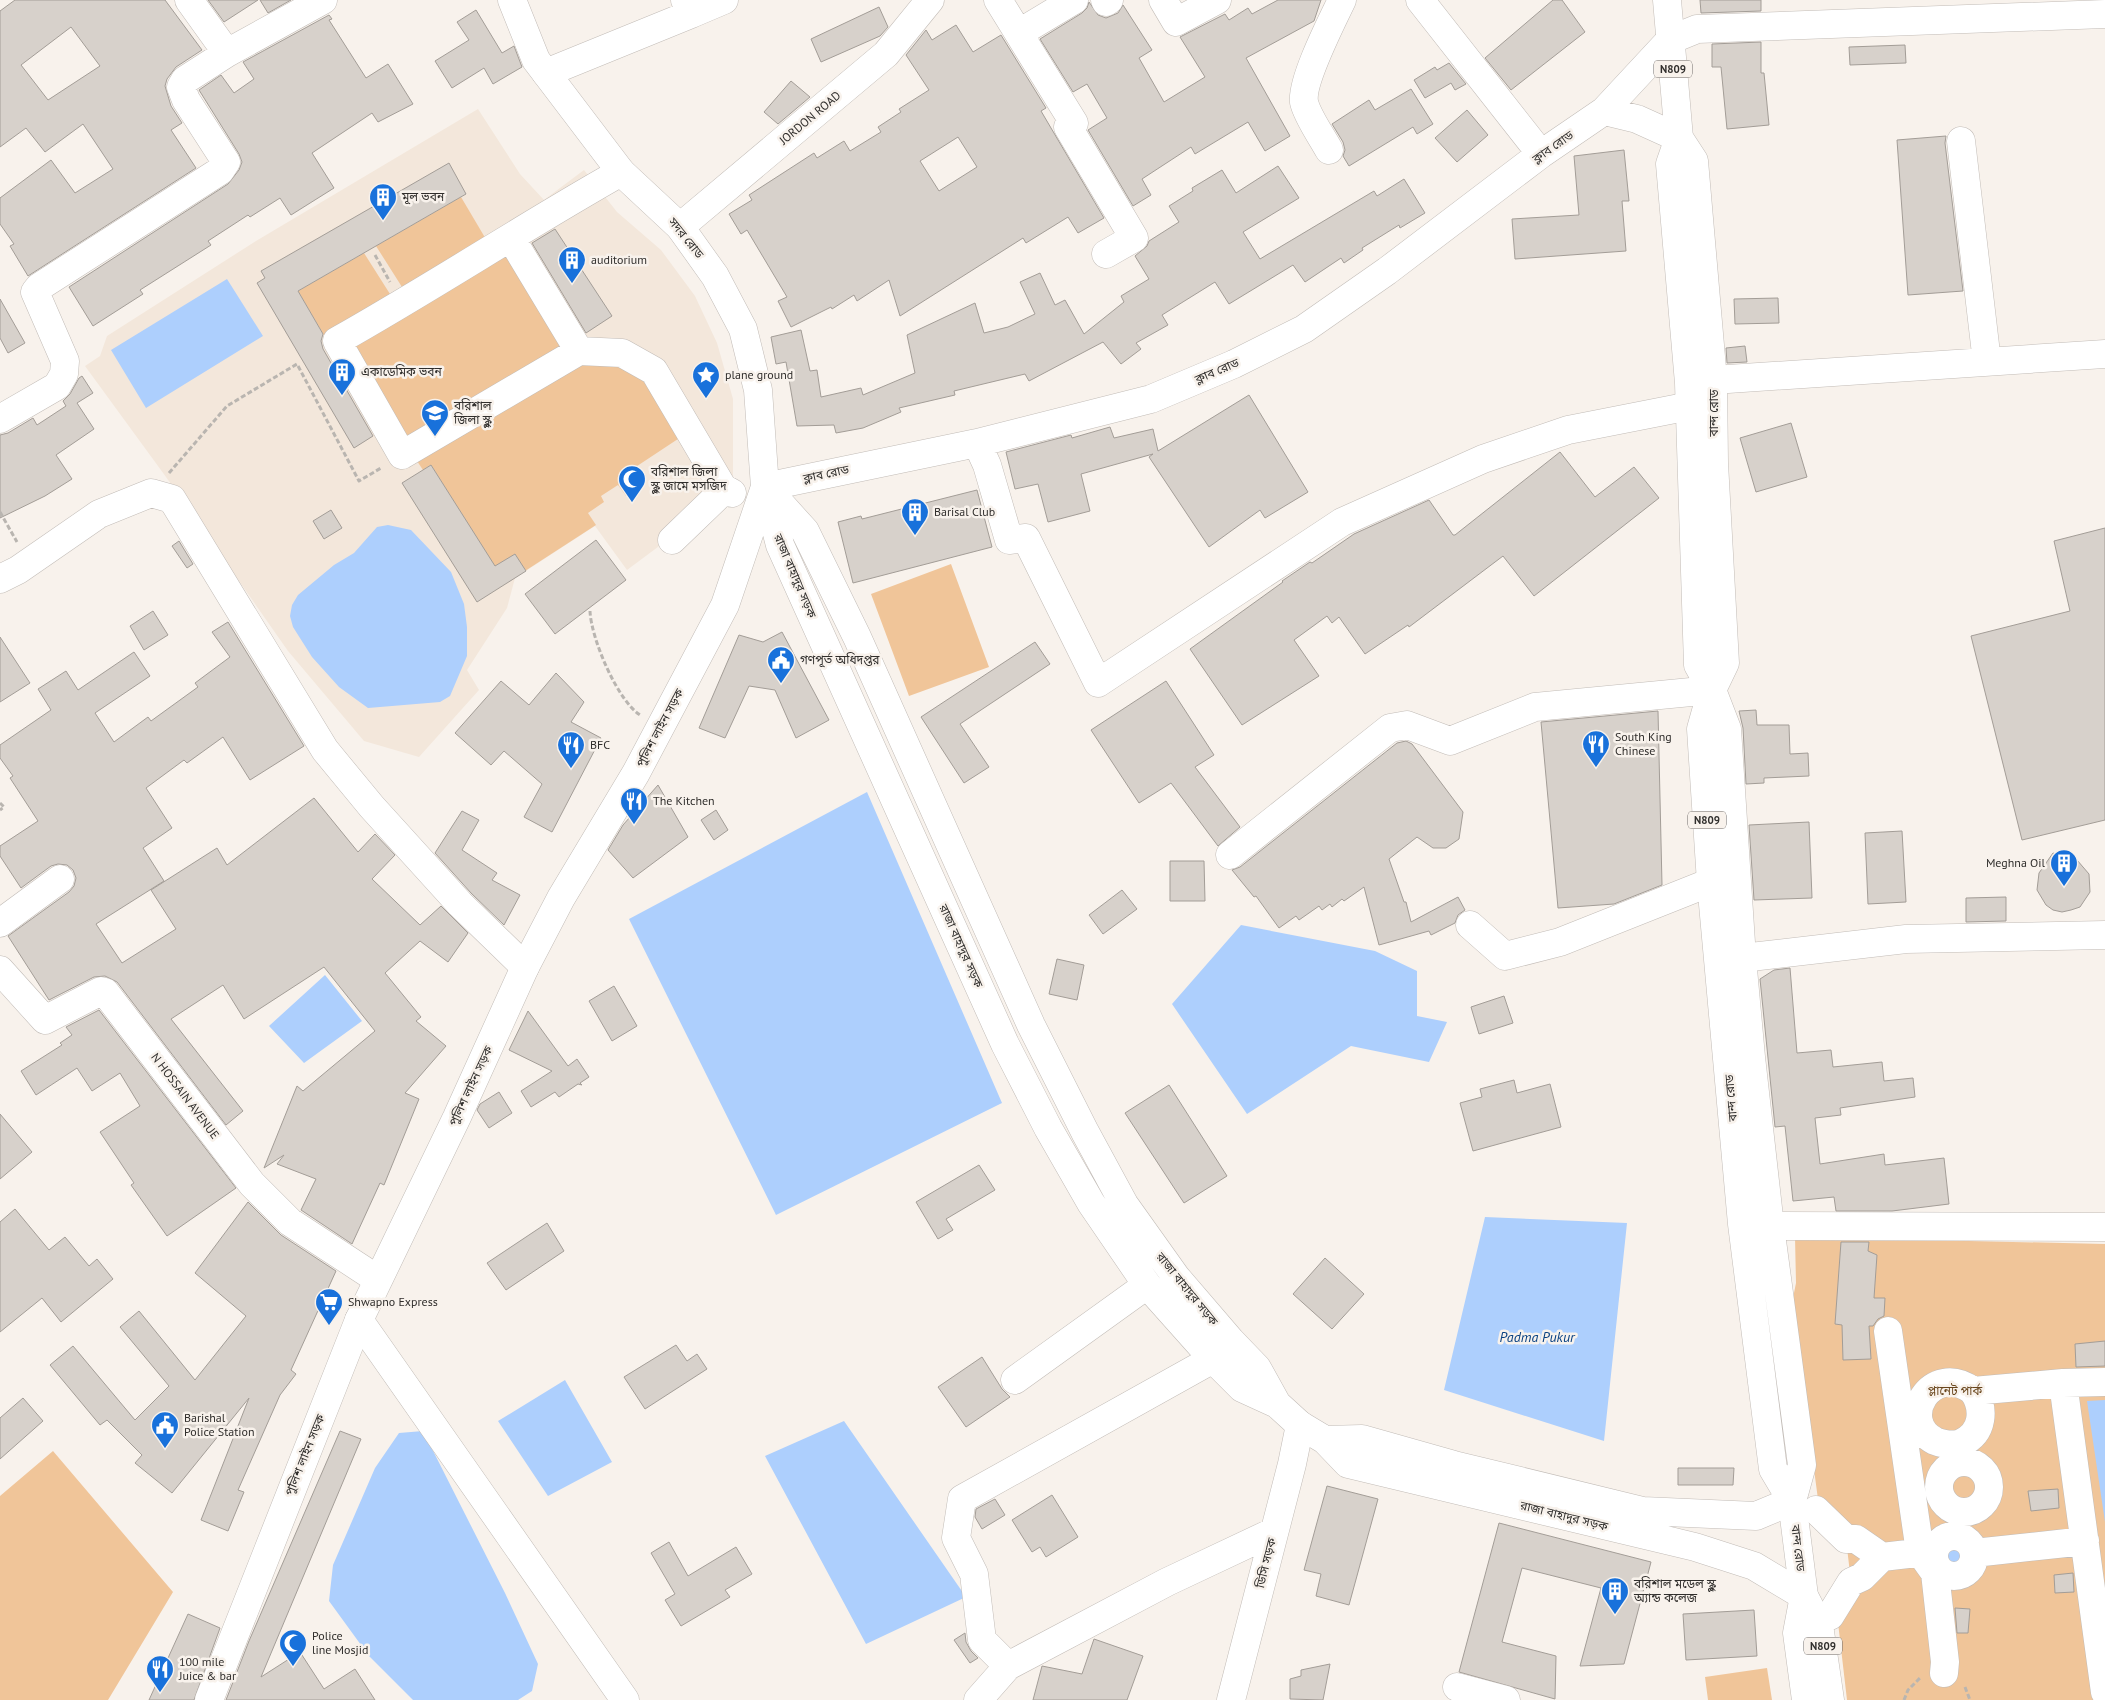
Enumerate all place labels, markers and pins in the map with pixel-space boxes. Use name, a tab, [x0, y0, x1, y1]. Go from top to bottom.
building icon: মূল ভবন	[368, 182, 398, 221]
place label: মূল ভবন	[401, 189, 445, 205]
building icon: auditorium	[557, 245, 587, 284]
place label: auditorium	[591, 252, 647, 267]
building icon: একাডেমিক ভবন	[327, 357, 357, 396]
place icon: plane ground	[691, 360, 721, 399]
place label: একাডেমিক ভবন	[361, 364, 443, 379]
place label: plane ground	[725, 367, 793, 382]
school or university icon: বরিশাল জিলা স্কুল	[420, 398, 450, 437]
place label: বরিশাল জিলা স্কুল	[453, 398, 493, 428]
mosque icon: বরিশাল জিলা স্কুল জামে মসজিদ	[617, 464, 647, 503]
place label: বরিশাল জিলা স্কুল জামে মসজিদ	[650, 464, 727, 494]
building icon: Barisal Club	[900, 497, 930, 536]
place label: Barisal Club	[934, 504, 995, 519]
public building icon: গণপূর্ত অধিদপ্তর	[766, 645, 796, 684]
place label: গণপূর্ত অধিদপ্তর	[800, 652, 880, 668]
restaurant icon: South King Chinese	[1581, 729, 1611, 768]
place label: South King Chinese	[1615, 729, 1672, 758]
restaurant icon: BFC	[556, 730, 586, 769]
place label: BFC	[590, 737, 610, 752]
restaurant icon: The Kitchen	[619, 786, 649, 825]
place label: The Kitchen	[653, 793, 715, 808]
building icon: Meghna Oil	[2049, 848, 2079, 887]
place label: Meghna Oil	[1986, 855, 2045, 870]
supermarket icon: Shwapno Express	[314, 1287, 344, 1326]
place label: Shwapno Express	[348, 1294, 438, 1309]
public building icon: Barishal Police Station	[150, 1410, 180, 1449]
place label: Barishal Police Station	[184, 1410, 255, 1439]
building icon: বরিশাল মডেল স্কুল অ্যান্ড কলেজ	[1600, 1576, 1630, 1615]
place label: বরিশাল মডেল স্কুল অ্যান্ড কলেজ	[1633, 1576, 1717, 1605]
mosque icon: Police line Mosjid	[278, 1628, 308, 1667]
place label: Police line Mosjid	[312, 1628, 368, 1657]
restaurant icon: 100 mile Juice & bar	[145, 1654, 175, 1693]
place label: 100 mile Juice & bar	[178, 1654, 236, 1683]

